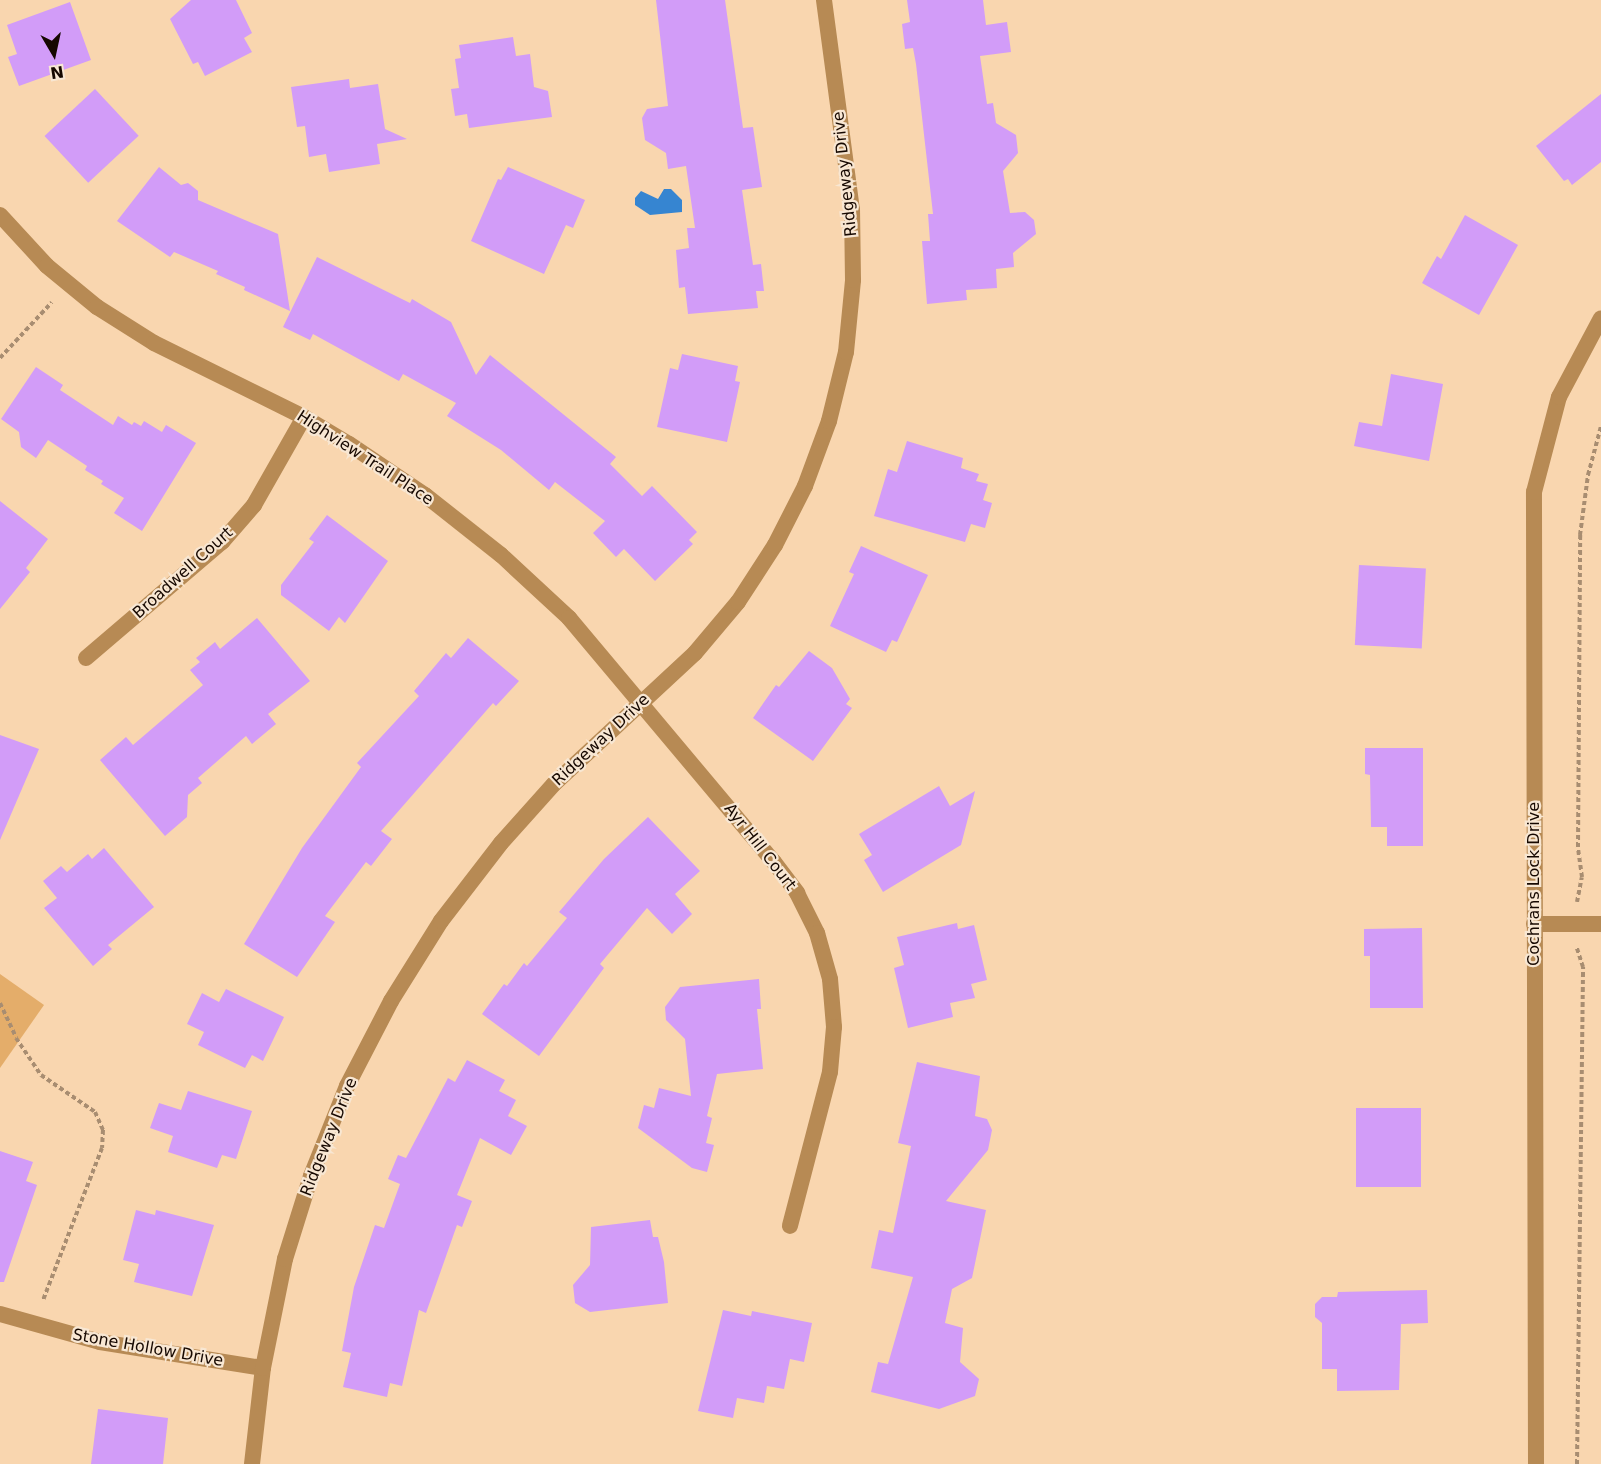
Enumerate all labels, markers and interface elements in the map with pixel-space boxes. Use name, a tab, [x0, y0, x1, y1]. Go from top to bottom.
north arrow	[24, 24, 84, 84]
text: N	[49, 62, 65, 83]
street label: Ridgeway Drive	[829, 110, 861, 238]
street label: Highview Trail Place	[293, 407, 437, 509]
street label: Broadwell Court	[129, 523, 237, 623]
street label: Ridgeway Drive	[548, 690, 654, 790]
street label: Ayr Hill Court	[720, 800, 800, 894]
street label: Cochrans Lock Drive	[1524, 802, 1544, 966]
street label: Ridgeway Drive	[297, 1075, 361, 1199]
street label: Stone Hollow Drive	[71, 1325, 225, 1371]

